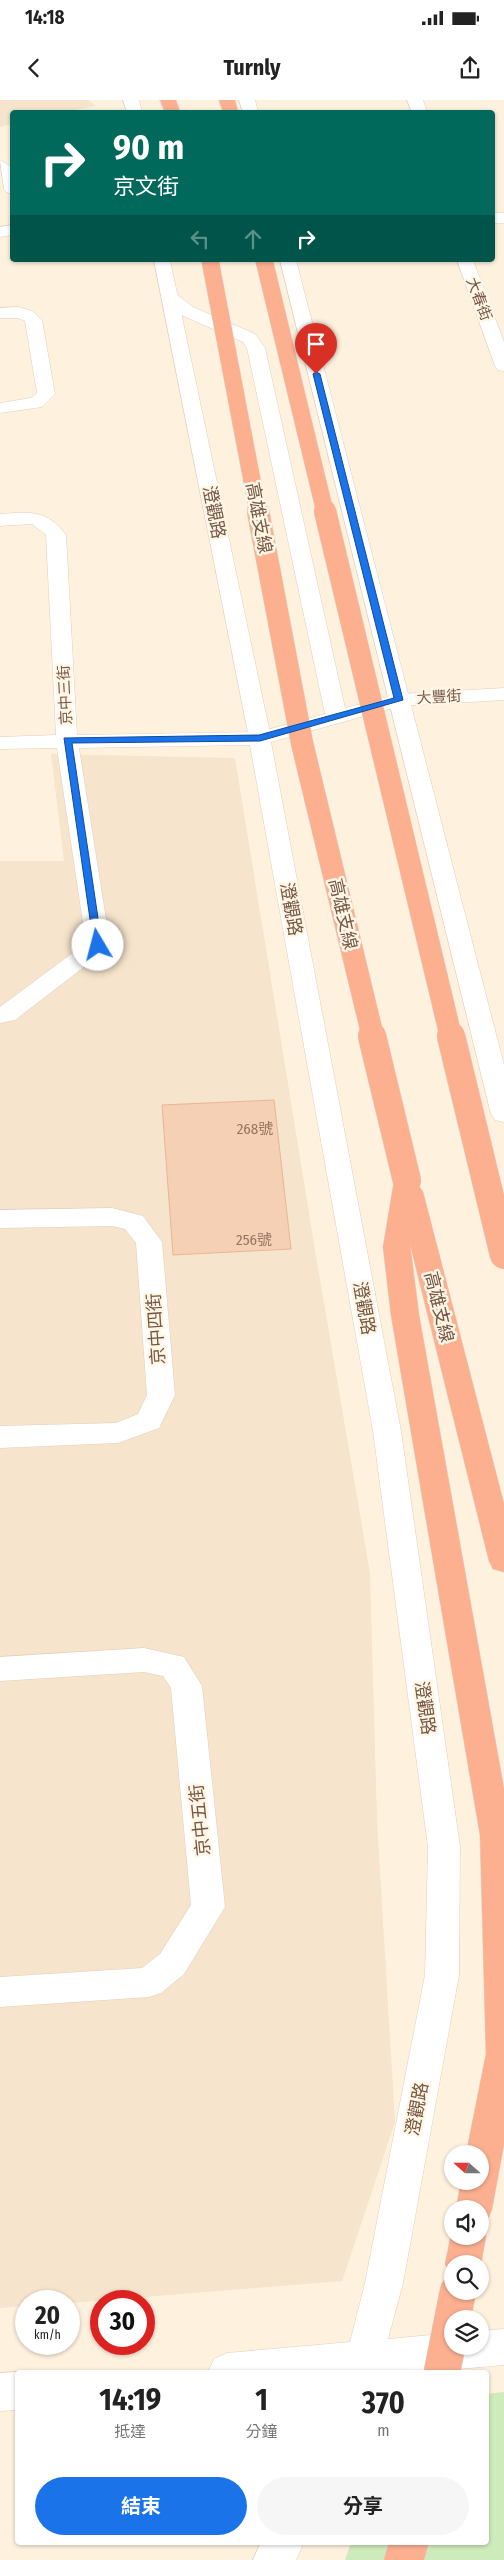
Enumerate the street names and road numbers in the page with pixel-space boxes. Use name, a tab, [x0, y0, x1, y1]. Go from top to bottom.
street label: 大春街	[463, 275, 495, 323]
street label: 高雄支線	[241, 481, 277, 555]
street label: 澄觀路	[198, 483, 230, 541]
street label: 京中三街	[54, 665, 76, 725]
street label: 大豐街	[416, 687, 462, 707]
street label: 高雄支線	[324, 876, 362, 952]
street label: 澄觀路	[275, 881, 307, 937]
street label: 高雄支線	[420, 1269, 458, 1345]
street label: 澄觀路	[348, 1280, 380, 1336]
street label: 京中四街	[143, 1292, 169, 1366]
street label: 澄觀路	[410, 1680, 440, 1736]
street label: 京中五街	[185, 1783, 215, 1857]
street label: 澄觀路	[401, 2080, 433, 2138]

